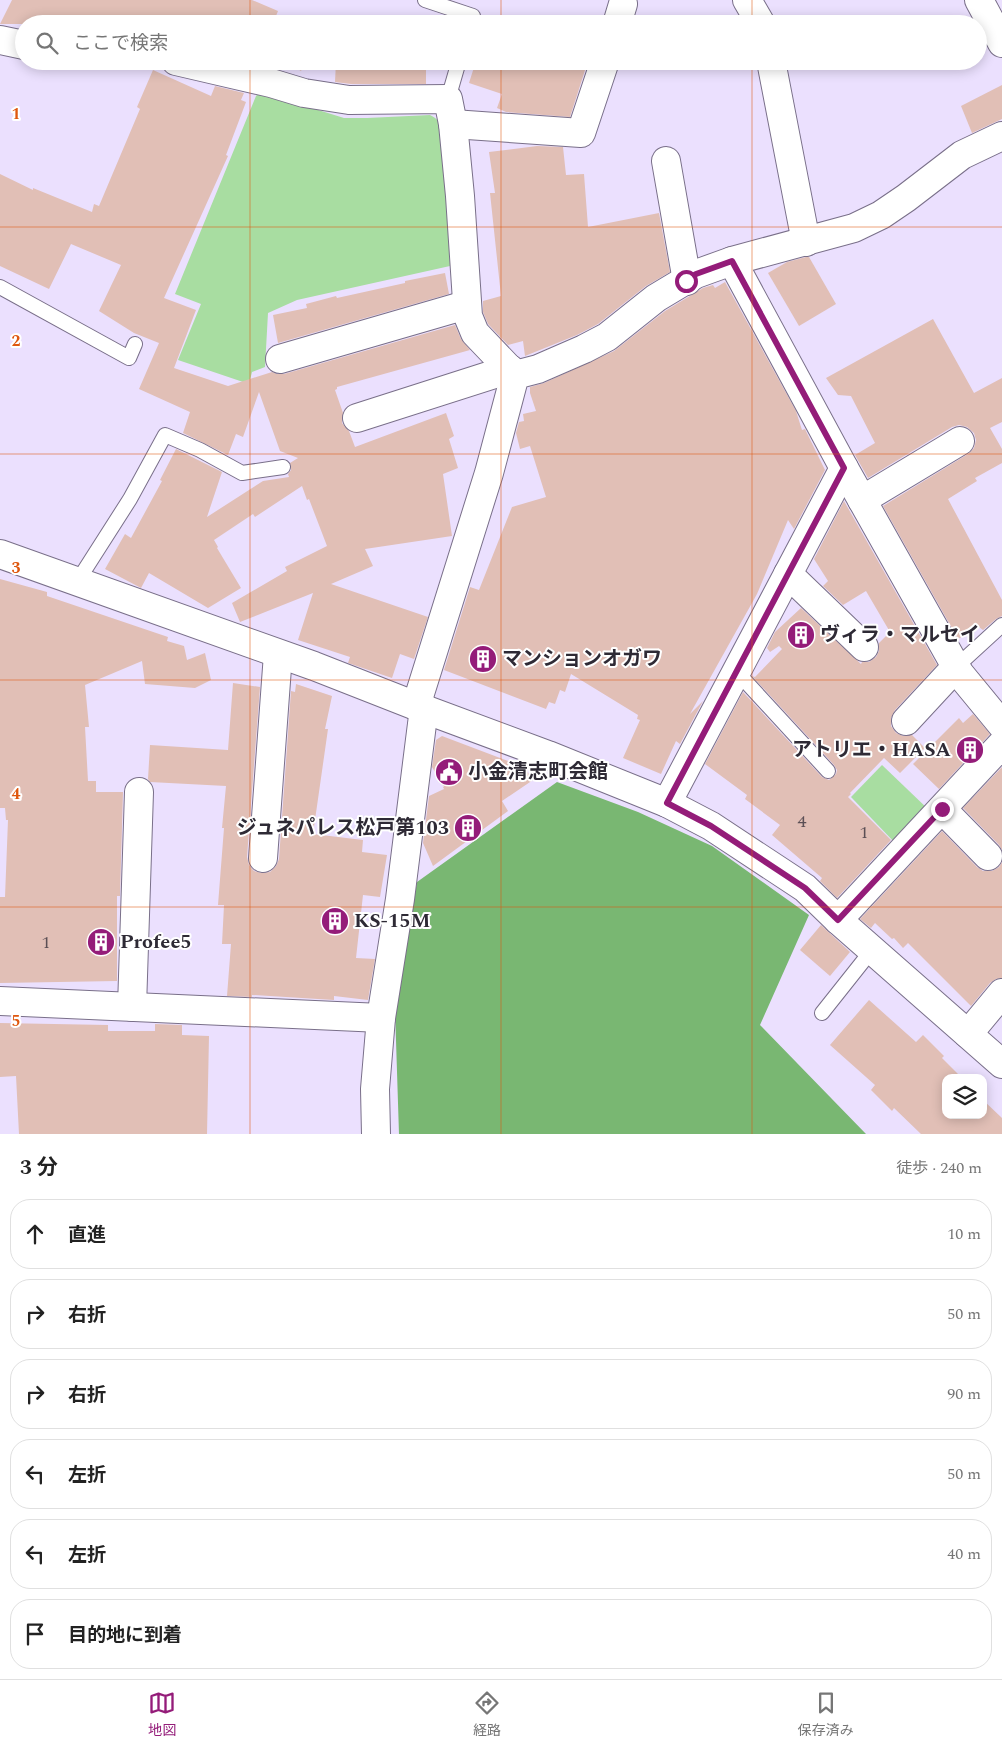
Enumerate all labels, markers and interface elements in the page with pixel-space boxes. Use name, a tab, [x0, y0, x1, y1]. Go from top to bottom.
search box	[15, 15, 987, 70]
icon: search	[33, 29, 61, 57]
text: ここで検索	[73, 29, 168, 58]
text: 1	[12, 102, 20, 126]
route start	[675, 270, 698, 293]
text: 2	[12, 329, 21, 353]
text: 3	[12, 556, 21, 580]
building icon: ヴィラ・マルセイ	[786, 620, 816, 650]
place label: ヴィラ・マルセイ	[820, 620, 980, 650]
building icon: マンションオガワ	[468, 644, 498, 674]
place label: マンションオガワ	[502, 644, 662, 674]
place label: アトリエ・HASA	[792, 735, 952, 765]
building icon: アトリエ・HASA	[955, 735, 985, 765]
public building icon: 小金清志町会館	[434, 757, 464, 787]
place label: 小金清志町会館	[468, 757, 608, 787]
text: 4	[12, 782, 21, 806]
route end	[931, 798, 954, 821]
house number: 4	[798, 808, 807, 835]
place label: ジュネパレス松戸第103	[237, 813, 449, 843]
building icon: ジュネパレス松戸第103	[453, 813, 483, 843]
house number: 1	[860, 819, 869, 846]
building icon: KS-15M	[320, 906, 350, 936]
place label: KS-15M	[354, 906, 430, 936]
building icon: Profee5	[86, 927, 116, 957]
place label: Profee5	[120, 927, 192, 957]
house number: 1	[42, 929, 51, 956]
text: 5	[12, 1009, 20, 1033]
map controls	[942, 1074, 987, 1119]
button: layers	[942, 1074, 987, 1119]
text: 3 分	[20, 1152, 58, 1184]
text: 徒歩 · 240 m	[896, 1156, 982, 1180]
icon: ahead	[21, 1220, 49, 1248]
text: 直進	[68, 1221, 106, 1250]
text: 10 m	[947, 1222, 981, 1246]
icon: right	[21, 1300, 49, 1328]
text: 右折	[68, 1301, 106, 1330]
text: 50 m	[947, 1302, 981, 1326]
icon: right	[21, 1380, 49, 1408]
text: 右折	[68, 1381, 106, 1410]
text: 90 m	[947, 1382, 981, 1406]
icon: left	[21, 1460, 49, 1488]
text: 左折	[68, 1461, 106, 1490]
text: 50 m	[947, 1462, 981, 1486]
icon: left	[21, 1540, 49, 1568]
text: 左折	[68, 1541, 106, 1570]
text: 40 m	[947, 1542, 981, 1566]
icon: arrive	[21, 1620, 49, 1648]
text: 目的地に到着	[68, 1621, 182, 1650]
tab: 地図	[148, 1689, 176, 1741]
tab: 経路	[473, 1689, 501, 1741]
tab: 保存済み	[798, 1689, 854, 1741]

